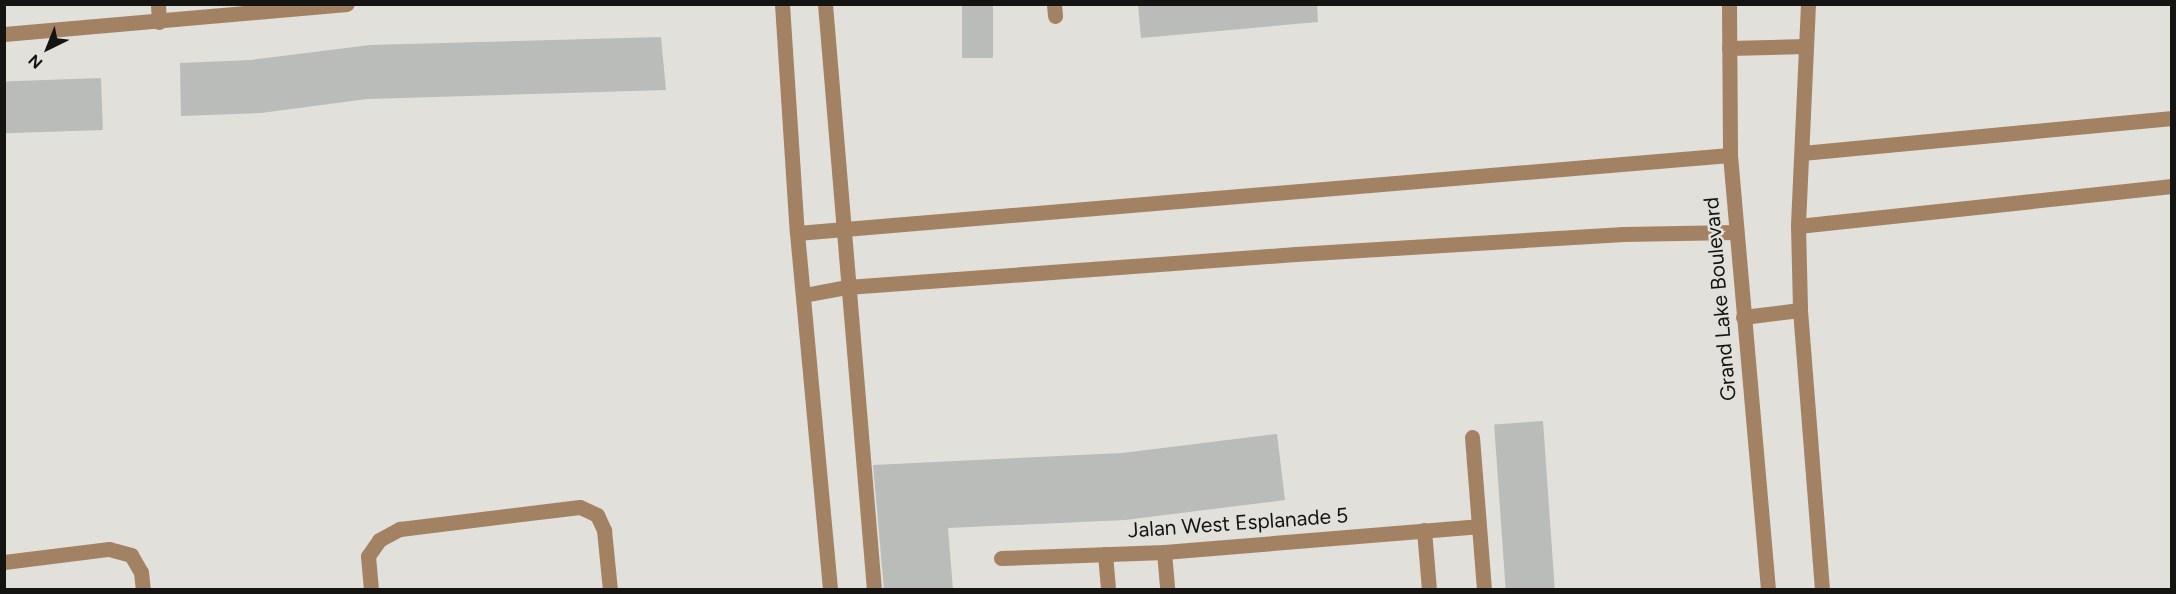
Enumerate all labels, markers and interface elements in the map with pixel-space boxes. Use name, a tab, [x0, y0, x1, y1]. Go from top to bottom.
north arrow	[18, 18, 78, 78]
text: N	[24, 50, 46, 73]
street label: Grand Lake Boulevard	[1699, 196, 1741, 402]
street label: Jalan West Esplanade 5	[1127, 503, 1349, 543]

